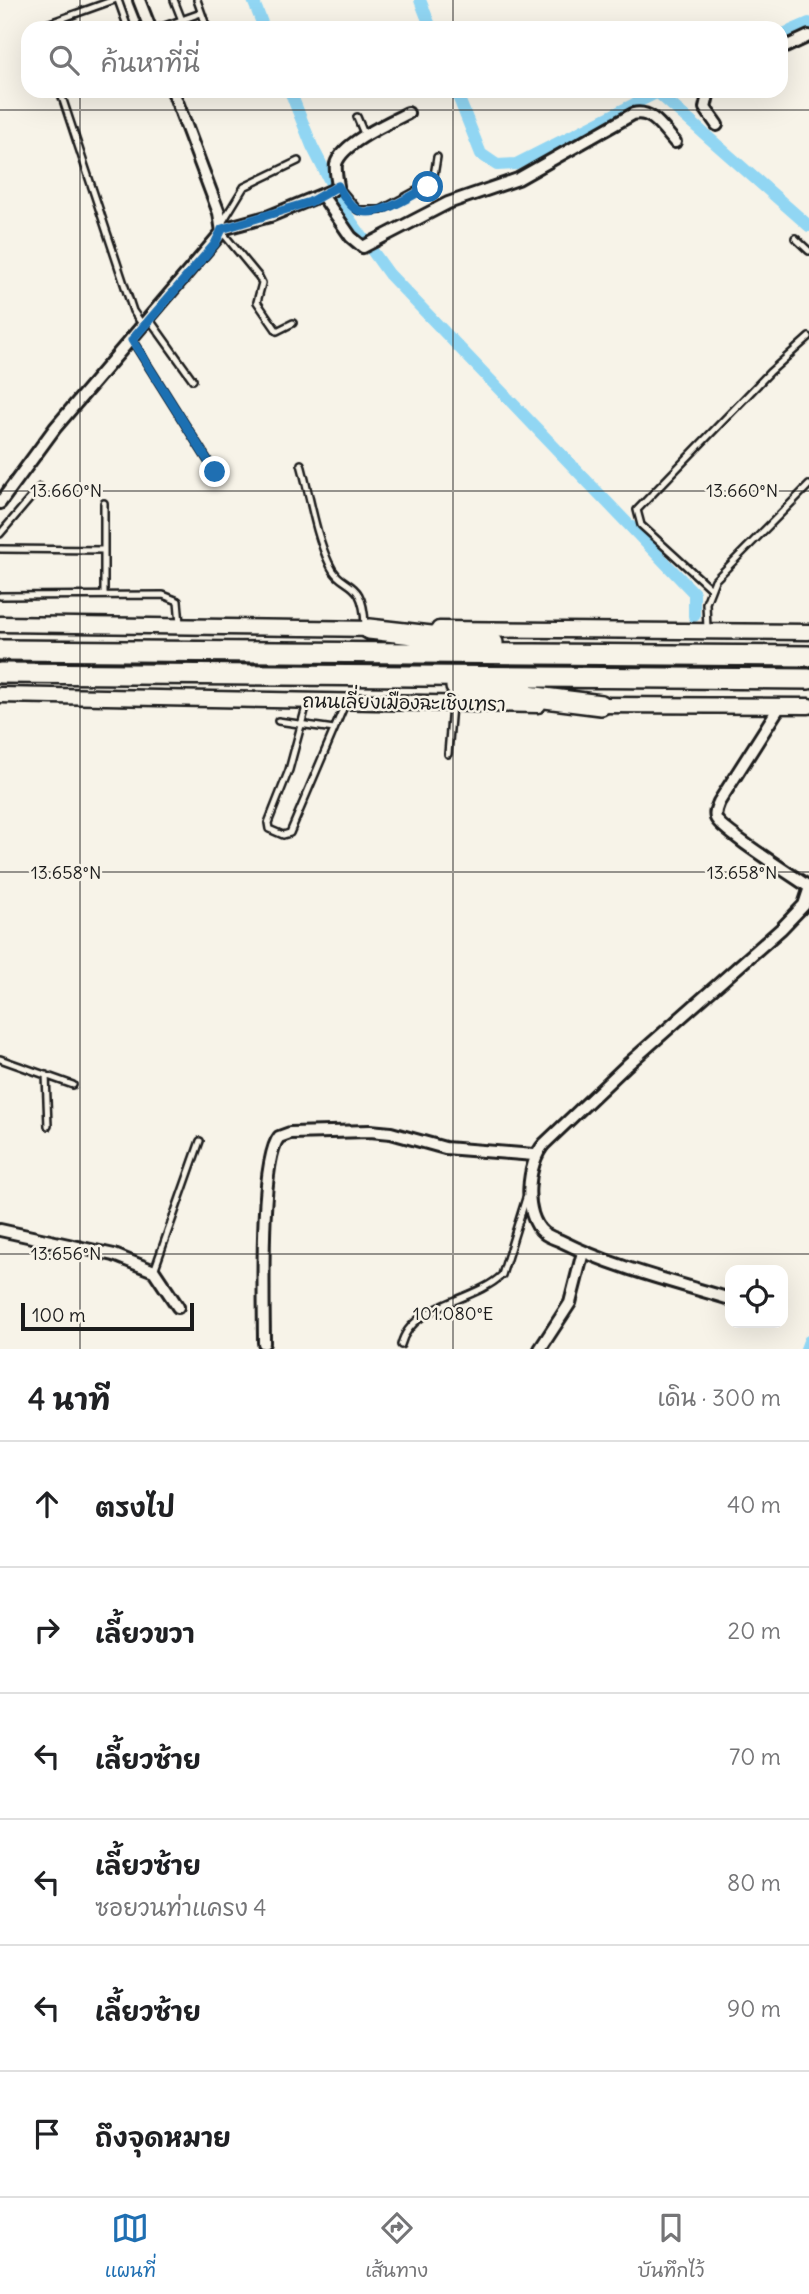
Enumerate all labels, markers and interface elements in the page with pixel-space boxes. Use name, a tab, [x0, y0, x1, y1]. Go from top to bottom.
search box	[21, 21, 788, 98]
icon: search	[45, 41, 83, 79]
text: ค้นหาที่นี่	[101, 46, 200, 79]
route start	[412, 171, 443, 202]
route end	[199, 456, 230, 487]
text: 13.660°N	[30, 479, 102, 502]
text: 13.660°N	[706, 479, 778, 502]
street label: ถนนเลี่ยงเมืองฉะเชิงเทรา	[302, 683, 506, 716]
text: 13.658°N	[31, 861, 101, 884]
text: 13.658°N	[707, 861, 777, 884]
text: 13.656°N	[31, 1242, 101, 1265]
map controls	[725, 1265, 788, 1328]
button: locate	[725, 1265, 788, 1328]
scale bar	[21, 1300, 194, 1332]
text: 101.080°E	[413, 1302, 493, 1325]
text: 100 m	[32, 1303, 86, 1327]
text: 4 นาที	[28, 1380, 110, 1418]
text: เดิน · 300 m	[657, 1383, 781, 1412]
icon: ahead	[28, 1485, 66, 1523]
text: 40 m	[727, 1490, 781, 1519]
text: ตรงไป	[95, 1491, 175, 1524]
icon: right	[28, 1611, 66, 1649]
text: 20 m	[728, 1616, 781, 1645]
text: เลี้ยวขวา	[95, 1617, 195, 1650]
icon: left	[28, 1737, 66, 1775]
text: 70 m	[729, 1742, 781, 1771]
text: เลี้ยวซ้าย	[95, 1743, 201, 1776]
text: เลี้ยวซ้าย	[95, 1849, 201, 1882]
icon: left	[28, 1863, 66, 1901]
text: 80 m	[727, 1868, 781, 1897]
text: ซอยวนท่าแครง 4	[95, 1893, 267, 1922]
icon: left	[28, 1989, 66, 2027]
text: 90 m	[727, 1994, 781, 2023]
text: เลี้ยวซ้าย	[95, 1995, 201, 2028]
icon: arrive	[28, 2115, 66, 2153]
text: ถึงจุดหมาย	[95, 2121, 231, 2154]
tab: แผนที่	[105, 2209, 156, 2284]
tab: เส้นทาง	[365, 2209, 428, 2284]
tab: บันทึกไว้	[638, 2209, 704, 2284]

